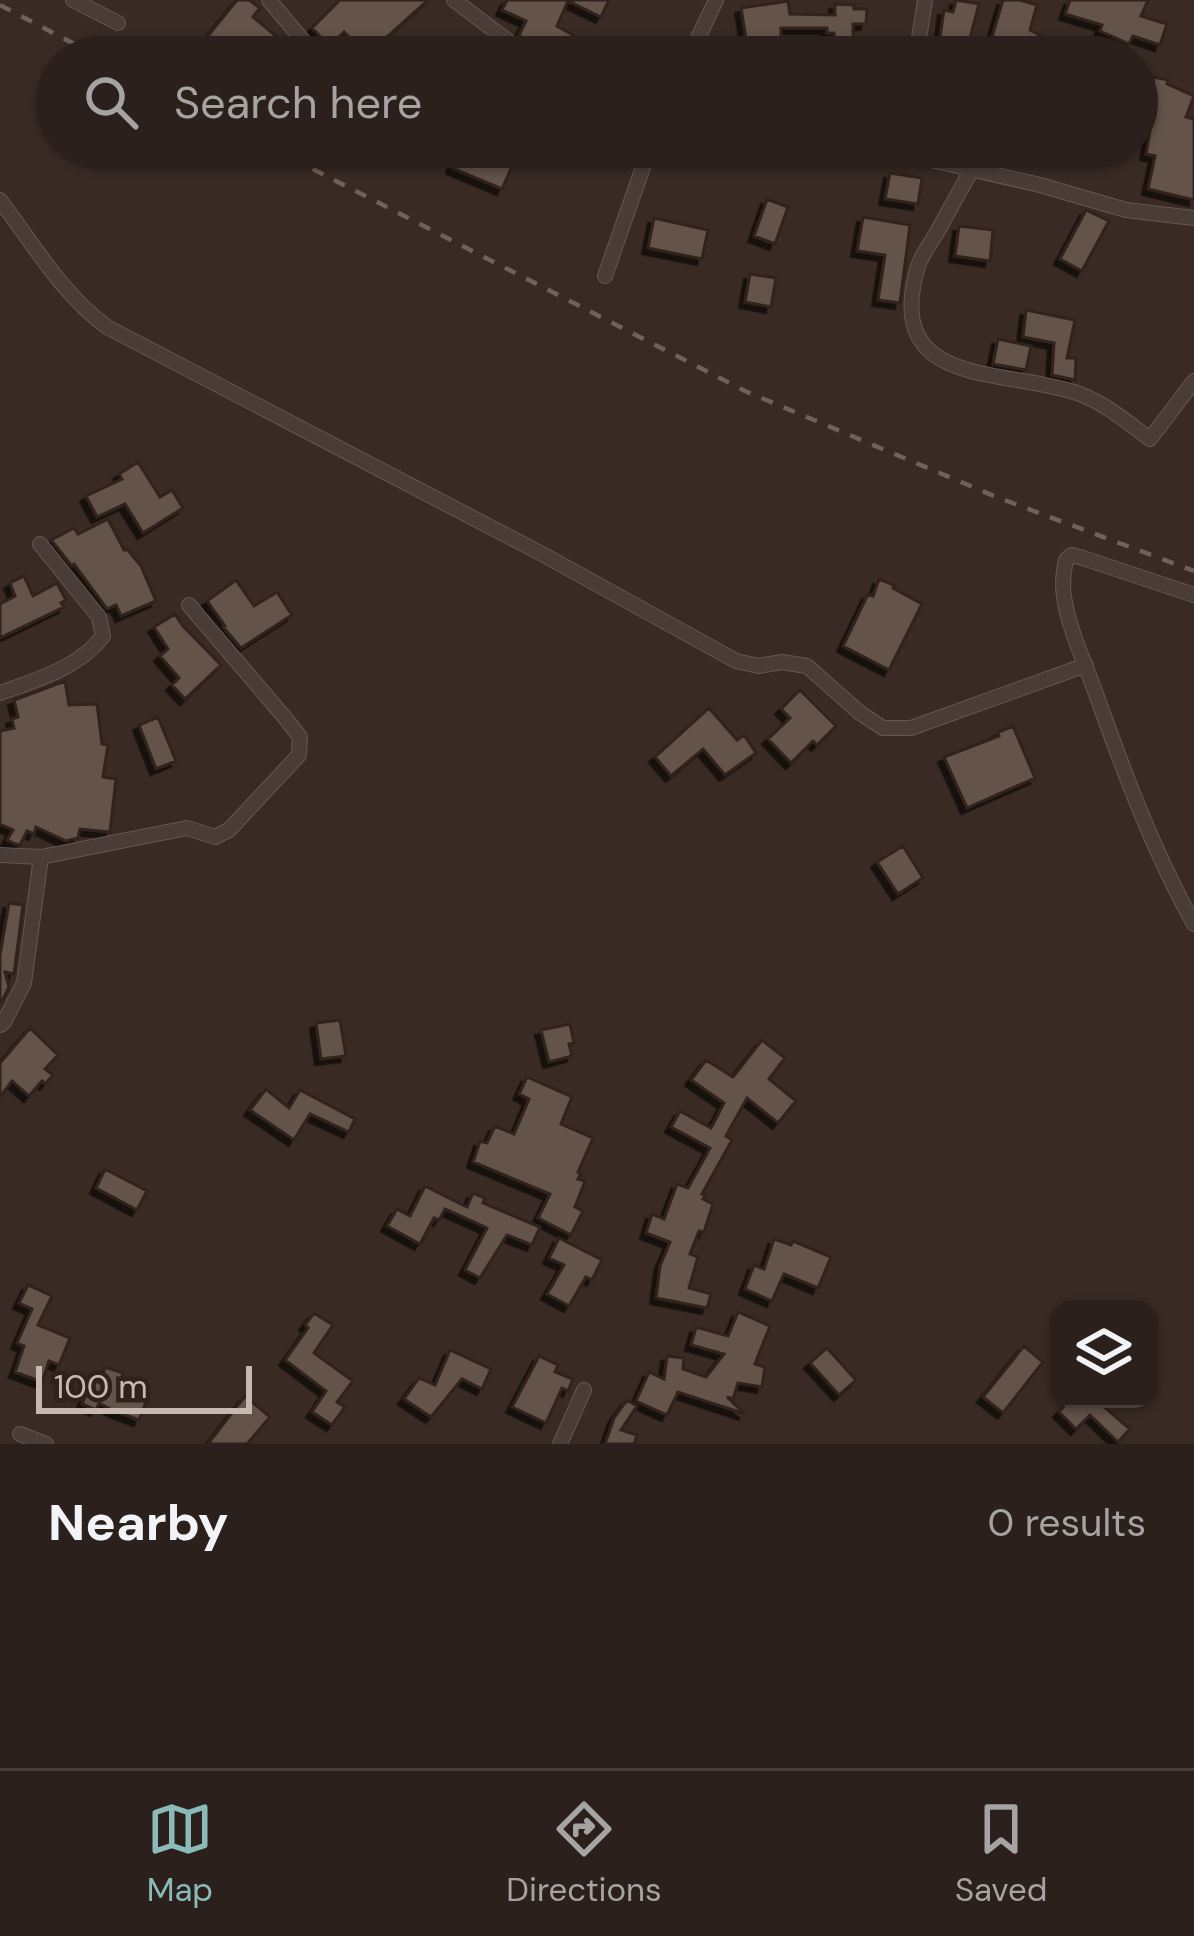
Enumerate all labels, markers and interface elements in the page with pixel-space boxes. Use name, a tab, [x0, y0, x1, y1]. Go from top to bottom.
search box	[36, 36, 1158, 168]
icon: search	[78, 69, 144, 135]
text: Search here	[174, 73, 422, 132]
map controls	[1050, 1300, 1158, 1408]
button: layers	[1050, 1300, 1158, 1408]
scale bar	[36, 1360, 252, 1413]
text: 100 m	[54, 1365, 148, 1408]
text: Nearby	[48, 1489, 229, 1556]
text: 0 results	[988, 1497, 1146, 1548]
tab: Map	[147, 1796, 213, 1911]
tab: Directions	[506, 1796, 662, 1911]
tab: Saved	[955, 1796, 1047, 1911]

